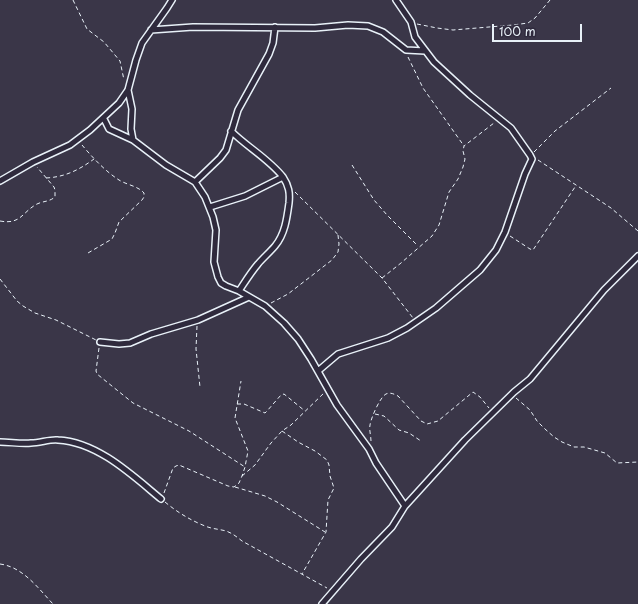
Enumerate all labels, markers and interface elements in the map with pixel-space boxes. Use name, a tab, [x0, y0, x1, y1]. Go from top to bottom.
scale bar	[494, 16, 584, 42]
text: 100 m	[499, 22, 536, 40]

